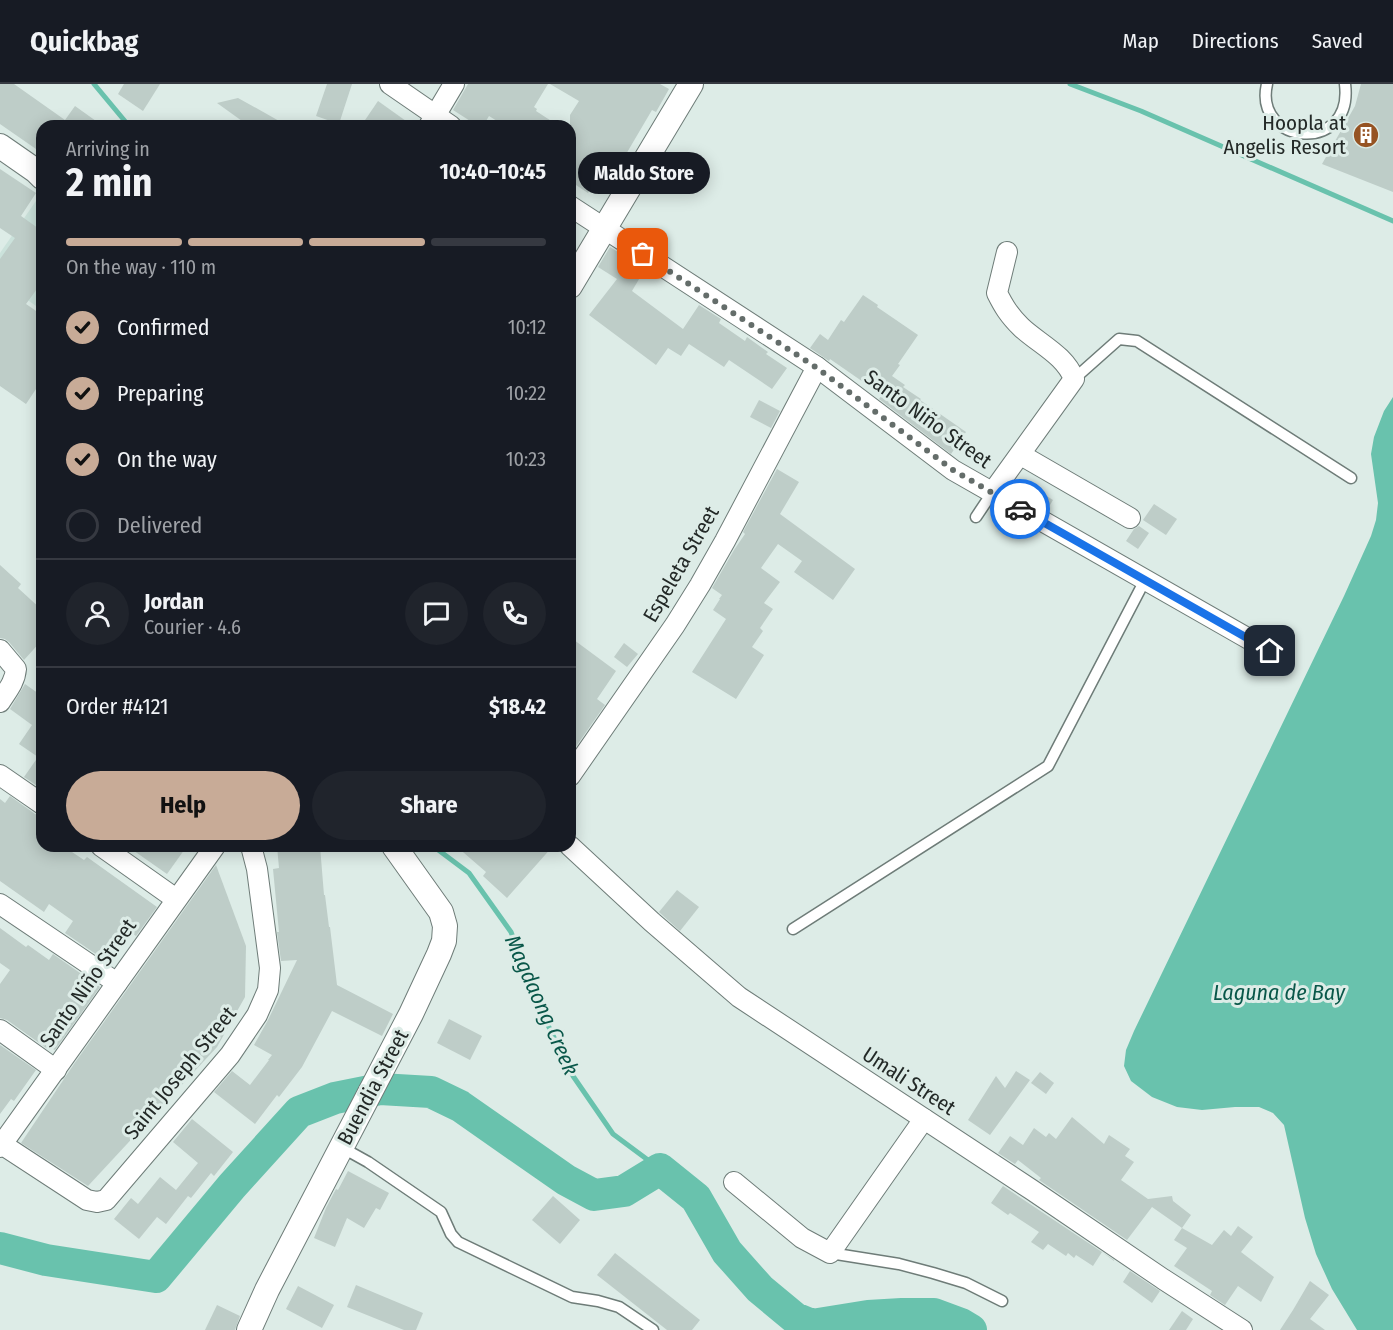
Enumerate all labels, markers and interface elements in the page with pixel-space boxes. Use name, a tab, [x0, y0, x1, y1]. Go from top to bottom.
text: Quickbag	[30, 25, 138, 58]
text: Map	[1122, 28, 1159, 54]
text: Directions	[1192, 28, 1279, 54]
text: Saved	[1312, 28, 1363, 54]
place label: Hoopla at Angelis Resort	[1224, 110, 1346, 160]
building icon: Hoopla at Angelis Resort	[1351, 120, 1381, 150]
text: Arriving in	[66, 137, 150, 161]
callout: Maldo Store	[577, 152, 709, 194]
text: 10:40–10:45	[439, 158, 546, 185]
text: 2 min	[66, 160, 152, 206]
text: Maldo Store	[594, 161, 694, 185]
pin	[617, 228, 668, 279]
icon: bag	[626, 237, 659, 270]
text: On the way · 110 m	[66, 255, 216, 279]
icon: check	[66, 311, 99, 344]
text: Confirmed	[117, 314, 210, 341]
text: 10:12	[508, 315, 546, 339]
street label: Santo Niño Street	[859, 364, 997, 474]
icon: check	[66, 377, 99, 410]
text: Preparing	[117, 380, 203, 407]
text: 10:22	[506, 381, 546, 405]
icon: check	[66, 443, 99, 476]
text: On the way	[117, 446, 217, 473]
text: 10:23	[506, 447, 546, 471]
courier	[990, 479, 1050, 539]
icon: car	[1004, 493, 1037, 526]
street label: Espeleta Street	[637, 501, 725, 627]
text: Delivered	[117, 512, 202, 539]
button: person	[66, 582, 129, 645]
button: chat	[405, 582, 468, 645]
button: phone	[483, 582, 546, 645]
text: Jordan	[144, 588, 204, 615]
text: Courier · 4.6	[144, 615, 241, 639]
pin	[1244, 625, 1295, 676]
icon: home	[1253, 634, 1286, 667]
text: Order #4121	[66, 693, 169, 720]
text: $18.42	[489, 693, 546, 720]
button: Help	[66, 771, 300, 840]
button: Share	[312, 771, 546, 840]
street label: Santo Niño Street	[34, 914, 142, 1052]
water label: Magdaong Creek	[499, 931, 585, 1079]
water label: Laguna de Bay	[1213, 979, 1346, 1006]
street label: Saint Joseph Street	[118, 1001, 242, 1145]
street label: Buendia Street	[332, 1025, 414, 1149]
street label: Umali Street	[857, 1041, 961, 1121]

